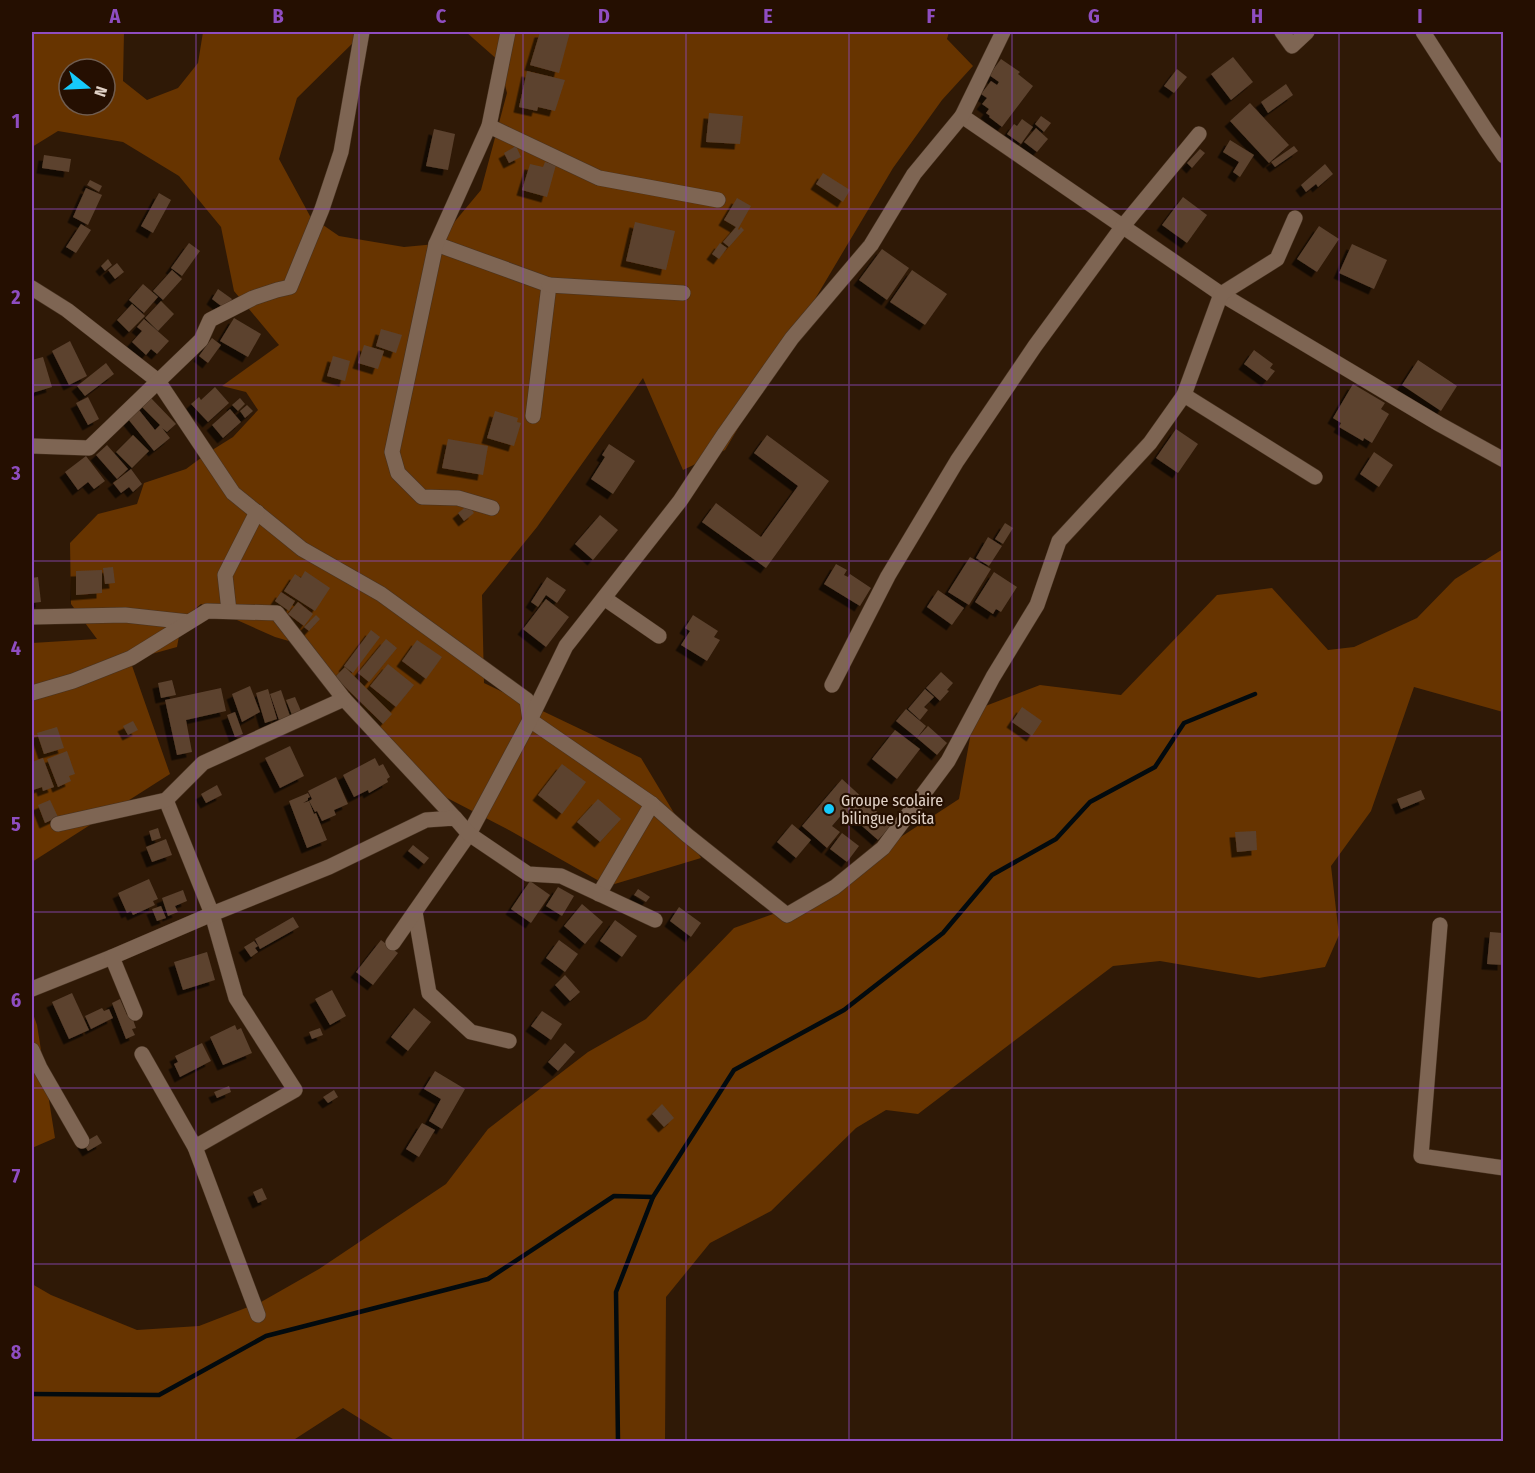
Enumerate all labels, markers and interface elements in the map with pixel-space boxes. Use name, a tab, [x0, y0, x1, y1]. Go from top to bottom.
text: A	[109, 4, 122, 28]
text: B	[272, 4, 284, 28]
text: C	[436, 4, 447, 28]
text: D	[598, 4, 610, 28]
text: E	[763, 4, 773, 28]
text: F	[927, 4, 936, 28]
text: G	[1088, 4, 1100, 28]
text: H	[1251, 4, 1263, 28]
text: I	[1417, 4, 1423, 28]
north arrow	[57, 57, 117, 117]
text: N	[90, 84, 111, 99]
text: 1	[12, 109, 20, 133]
text: 2	[10, 285, 21, 309]
text: 3	[10, 461, 21, 485]
text: 4	[11, 636, 21, 660]
place label: Groupe scolaire bilingue Josita	[841, 791, 943, 828]
marker: Groupe scolaire bilingue Josita	[822, 802, 836, 816]
text: 5	[11, 812, 21, 836]
text: 6	[11, 988, 21, 1012]
text: 7	[12, 1164, 21, 1188]
text: 8	[11, 1340, 22, 1364]

